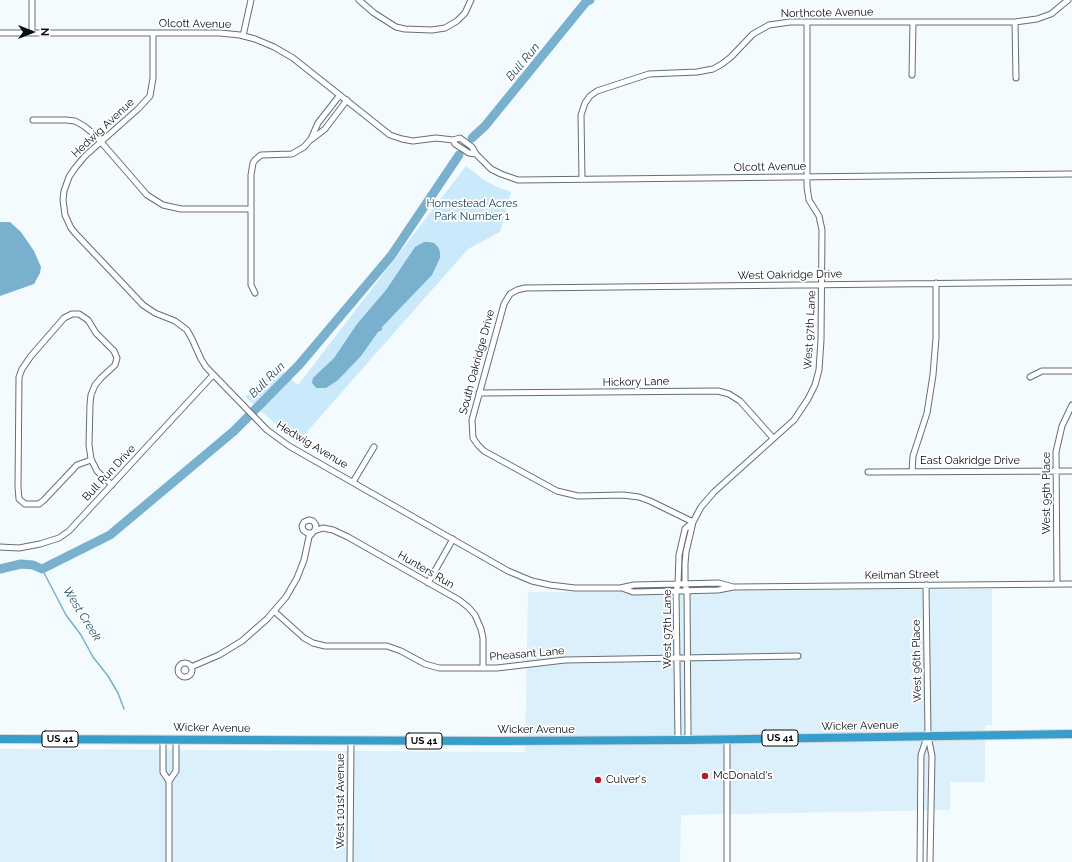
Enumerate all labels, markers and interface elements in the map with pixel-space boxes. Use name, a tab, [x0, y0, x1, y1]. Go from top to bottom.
street label: Northcote Avenue	[780, 6, 874, 20]
north arrow	[12, 12, 52, 52]
street label: Olcott Avenue	[159, 17, 231, 31]
text: N	[38, 28, 51, 36]
water label: Bull Run	[503, 40, 543, 84]
street label: Hedwig Avenue	[69, 96, 137, 160]
street label: Olcott Avenue	[734, 160, 806, 174]
park label: Homestead Acres Park Number 1	[427, 197, 517, 223]
street label: West Oakridge Drive	[738, 267, 842, 283]
street label: West 97th Lane	[801, 290, 819, 370]
street label: South Oakridge Drive	[457, 308, 497, 416]
water label: Bull Run	[246, 359, 288, 401]
street label: Hickory Lane	[603, 375, 669, 389]
street label: Hedwig Avenue	[274, 419, 350, 471]
street label: Bull Run Drive	[80, 442, 138, 504]
street label: West 95th Place	[1040, 452, 1054, 534]
street label: East Oakridge Drive	[920, 454, 1020, 468]
street label: Hunters Run	[395, 549, 457, 591]
street label: Keilman Street	[865, 568, 939, 582]
water label: West Creek	[60, 584, 104, 644]
street label: West 97th Lane	[661, 589, 675, 669]
street label: West 96th Place	[910, 619, 924, 703]
street label: Pheasant Lane	[489, 644, 565, 664]
street label: Wicker Avenue	[821, 719, 899, 733]
street label: Wicker Avenue	[173, 721, 251, 735]
street label: Wicker Avenue	[497, 723, 575, 737]
road number: US 41	[762, 730, 798, 746]
road number: US 41	[42, 731, 78, 747]
road number: US 41	[406, 733, 442, 749]
street label: West 101st Avenue	[334, 753, 348, 849]
place label: McDonald's	[713, 769, 773, 783]
marker: McDonald's	[700, 771, 710, 781]
place label: Culver's	[606, 773, 646, 787]
marker: Culver's	[593, 775, 603, 785]

